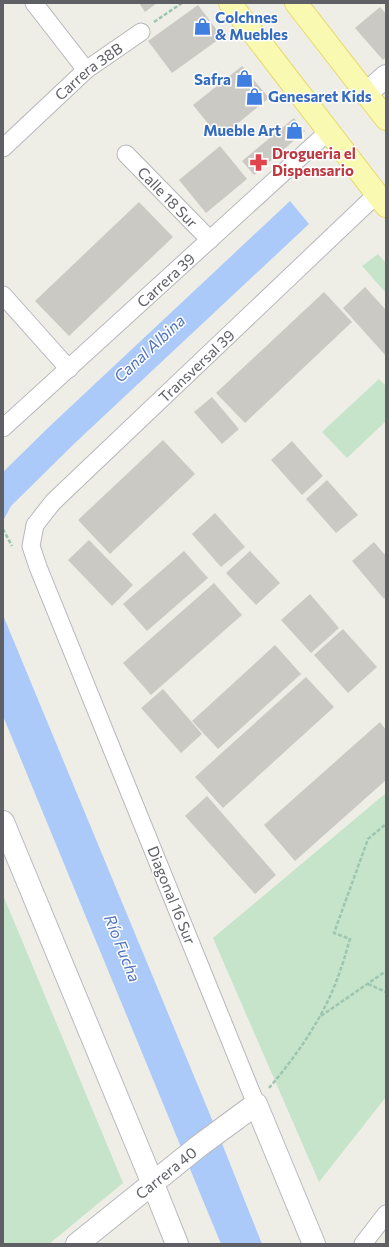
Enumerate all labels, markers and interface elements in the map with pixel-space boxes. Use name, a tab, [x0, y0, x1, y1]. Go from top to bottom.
place label: Colchnes & Muebles	[215, 8, 288, 43]
shop icon: Colchnes & Muebles	[192, 16, 212, 36]
street label: Carrera 38B	[51, 39, 126, 104]
shop icon: Safra	[234, 69, 254, 89]
place label: Safra	[194, 70, 231, 88]
shop icon: Genesaret Kids	[245, 86, 265, 106]
place label: Genesaret Kids	[268, 87, 372, 105]
shop icon: Mueble Art	[284, 120, 304, 140]
place label: Mueble Art	[203, 121, 281, 139]
place label: Drogueria el Dispensario	[272, 144, 356, 179]
pharmacy icon: Drogueria el Dispensario	[249, 152, 269, 172]
street label: Calle 18 Sur	[134, 163, 202, 231]
street label: Carrera 39	[133, 249, 198, 311]
water label: Canal Albina	[110, 310, 188, 386]
street label: Transversal 39	[155, 326, 238, 406]
street label: Diagonal 16 Sur	[144, 843, 200, 947]
water label: Río Fucha	[101, 912, 145, 984]
street label: Carrera 40	[132, 1143, 200, 1203]

